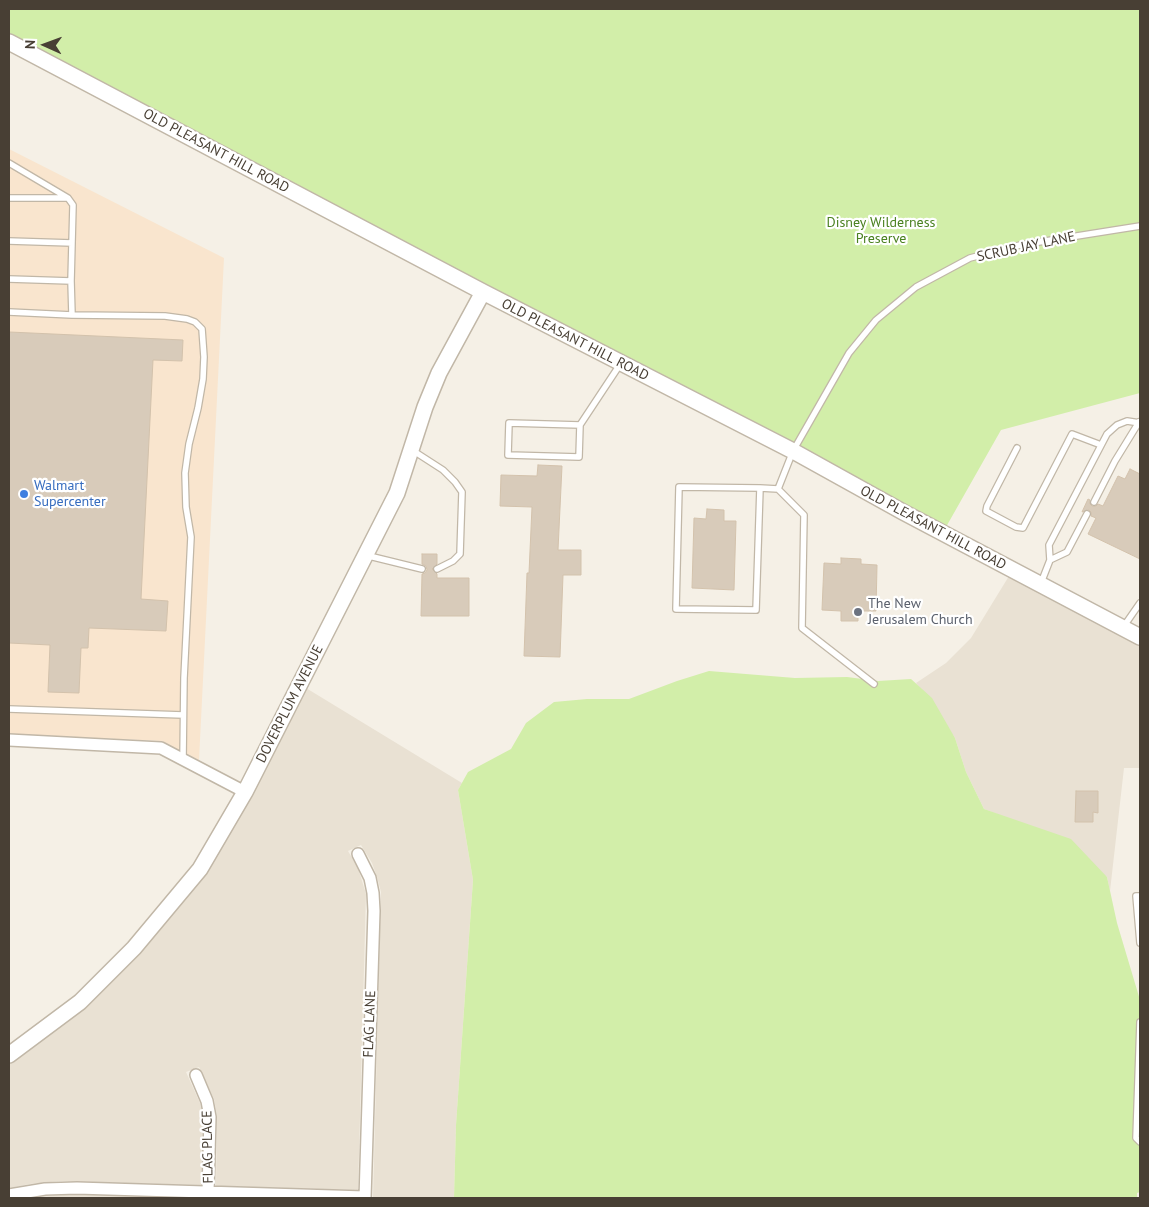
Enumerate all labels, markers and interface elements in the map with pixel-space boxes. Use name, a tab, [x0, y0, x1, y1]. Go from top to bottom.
north arrow	[20, 20, 70, 70]
text: N	[21, 40, 39, 49]
street label: OLD PLEASANT HILL ROAD	[140, 105, 292, 197]
park label: Disney Wilderness Preserve	[827, 215, 935, 248]
street label: SCRUB JAY LANE	[975, 228, 1077, 266]
street label: OLD PLEASANT HILL ROAD	[499, 296, 651, 384]
place label: Walmart Supercenter	[34, 478, 106, 511]
street label: OLD PLEASANT HILL ROAD	[857, 482, 1009, 574]
marker: Walmart Supercenter	[18, 488, 30, 500]
place label: The New Jerusalem Church	[868, 596, 973, 628]
marker: The New Jerusalem Church	[852, 606, 864, 618]
street label: DOVERPLUM AVENUE	[253, 642, 327, 766]
street label: FLAG LANE	[360, 990, 380, 1058]
street label: FLAG PLACE	[199, 1110, 217, 1184]

